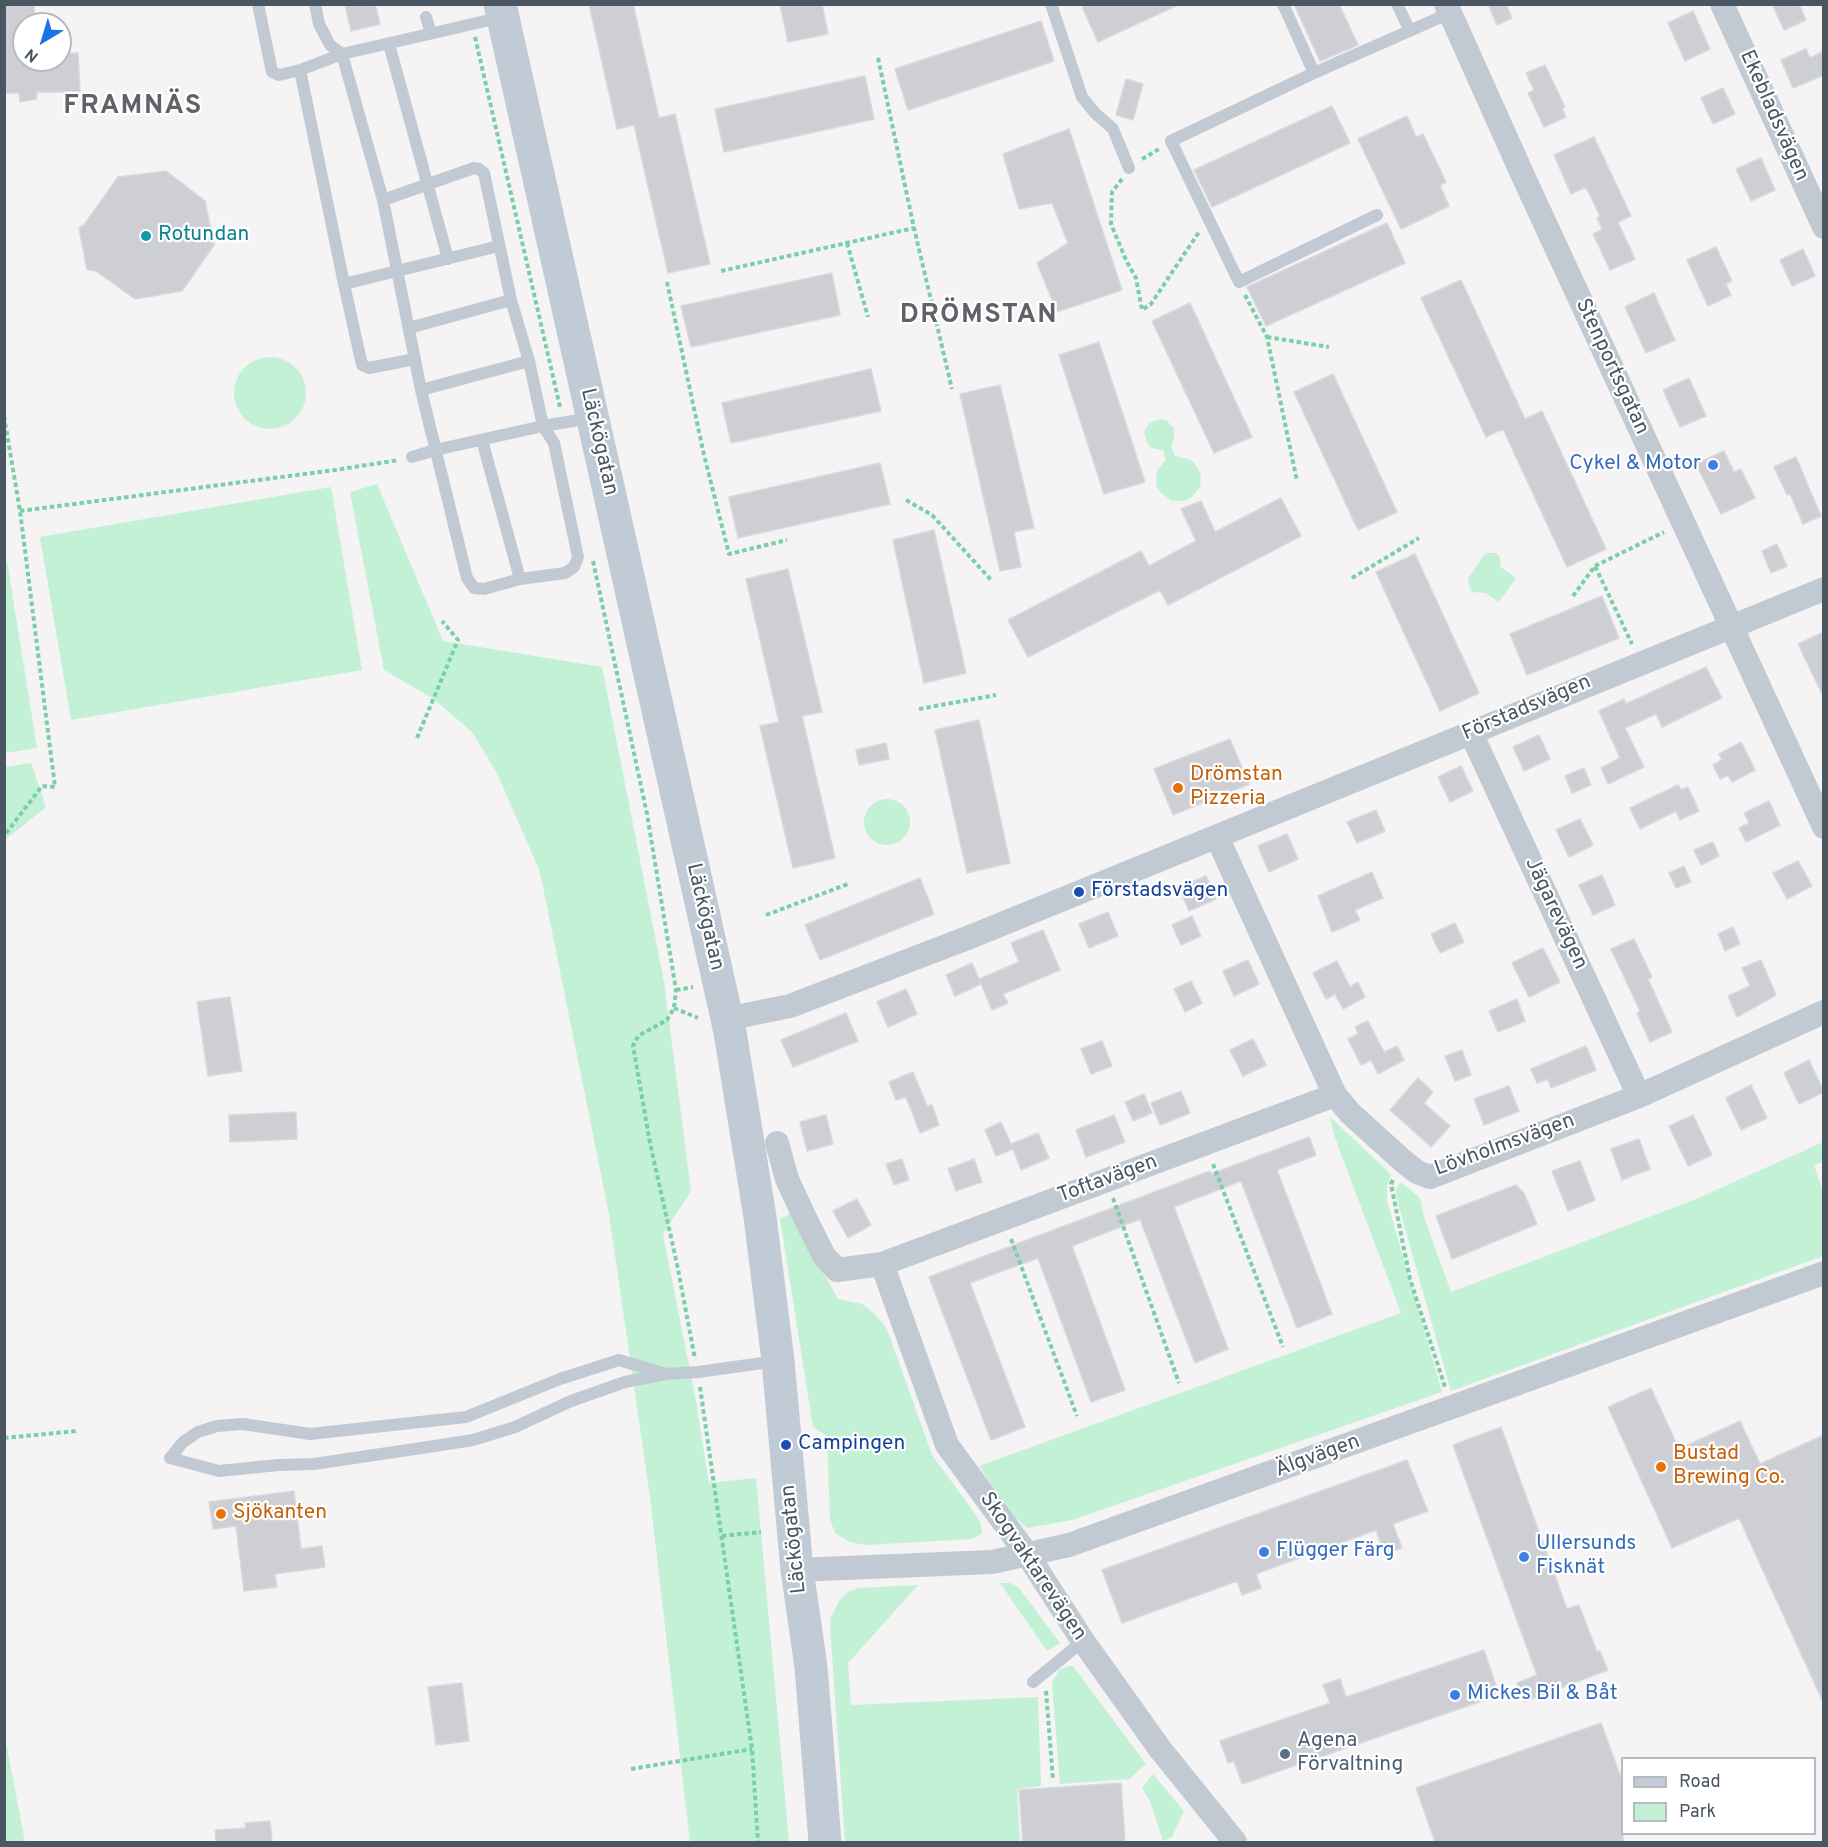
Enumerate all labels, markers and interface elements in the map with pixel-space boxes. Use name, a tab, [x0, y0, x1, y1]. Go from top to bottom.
north arrow	[12, 12, 72, 72]
text: N	[21, 43, 43, 66]
street label: Ekebladsvägen	[1733, 47, 1813, 185]
district label: FRAMNÄS	[63, 92, 203, 124]
place label: Rotundan	[158, 223, 249, 249]
marker: Rotundan	[139, 229, 153, 243]
street label: Stenportsgatan	[1569, 295, 1653, 439]
district label: DRÖMSTAN	[900, 301, 1058, 333]
street label: Läckögatan	[573, 386, 623, 498]
place label: Cykel & Motor	[1569, 452, 1701, 478]
marker: Cykel & Motor	[1706, 458, 1720, 472]
street label: Förstadsvägen	[1459, 671, 1595, 747]
place label: Drömstan Pizzeria	[1190, 763, 1283, 813]
marker: Drömstan Pizzeria	[1171, 781, 1185, 795]
street label: Jägarevägen	[1518, 854, 1592, 974]
street label: Läckögatan	[679, 861, 729, 973]
place label: Förstadsvägen	[1091, 879, 1228, 905]
marker: Förstadsvägen	[1072, 885, 1086, 899]
street label: Lövholmsvägen	[1432, 1109, 1578, 1183]
street label: Toftavägen	[1055, 1150, 1161, 1210]
street label: Älgvägen	[1272, 1430, 1364, 1484]
place label: Campingen	[798, 1432, 905, 1458]
marker: Campingen	[779, 1438, 793, 1452]
place label: Bustad Brewing Co.	[1673, 1442, 1785, 1492]
marker: Bustad Brewing Co.	[1654, 1460, 1668, 1474]
street label: Läckögatan	[777, 1483, 813, 1595]
street label: Skogvaktarevägen	[973, 1488, 1091, 1646]
place label: Sjökanten	[233, 1501, 327, 1527]
marker: Sjökanten	[214, 1507, 228, 1521]
place label: Ullersunds Fisknät	[1536, 1532, 1636, 1582]
place label: Flügger Färg	[1276, 1539, 1395, 1565]
marker: Flügger Färg	[1257, 1545, 1271, 1559]
marker: Ullersunds Fisknät	[1517, 1550, 1531, 1564]
place label: Mickes Bil & Båt	[1467, 1682, 1618, 1708]
marker: Mickes Bil & Båt	[1448, 1688, 1462, 1702]
place label: Agena Förvaltning	[1297, 1729, 1403, 1779]
marker: Agena Förvaltning	[1278, 1747, 1292, 1761]
legend	[1621, 1757, 1816, 1835]
text: Road	[1679, 1771, 1721, 1794]
text: Park	[1679, 1801, 1716, 1824]

